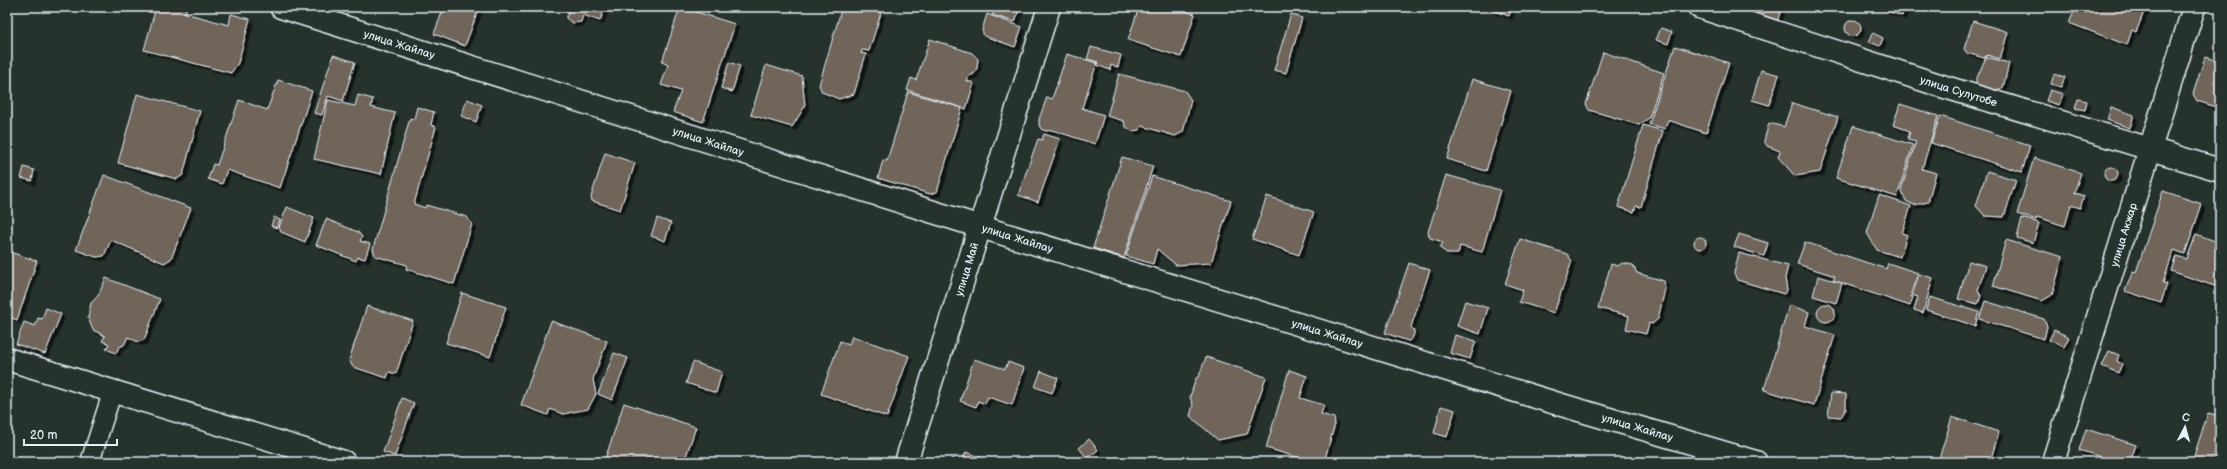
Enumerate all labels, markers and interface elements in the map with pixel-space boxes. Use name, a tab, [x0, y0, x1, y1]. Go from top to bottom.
street label: улица Жайлау	[362, 27, 436, 62]
street label: улица Сулутобе	[1918, 73, 1999, 109]
street label: улица Жайлау	[671, 125, 745, 159]
street label: улица Акжар	[2108, 201, 2140, 268]
street label: улица Жайлау	[980, 222, 1055, 256]
street label: улица Май	[953, 241, 982, 298]
street label: улица Жайлау	[1290, 317, 1364, 351]
north arrow	[2165, 407, 2205, 447]
street label: улица Жайлау	[1600, 411, 1674, 444]
text: С	[2182, 411, 2191, 424]
scale bar	[24, 421, 117, 447]
text: 20 m	[30, 428, 57, 443]

